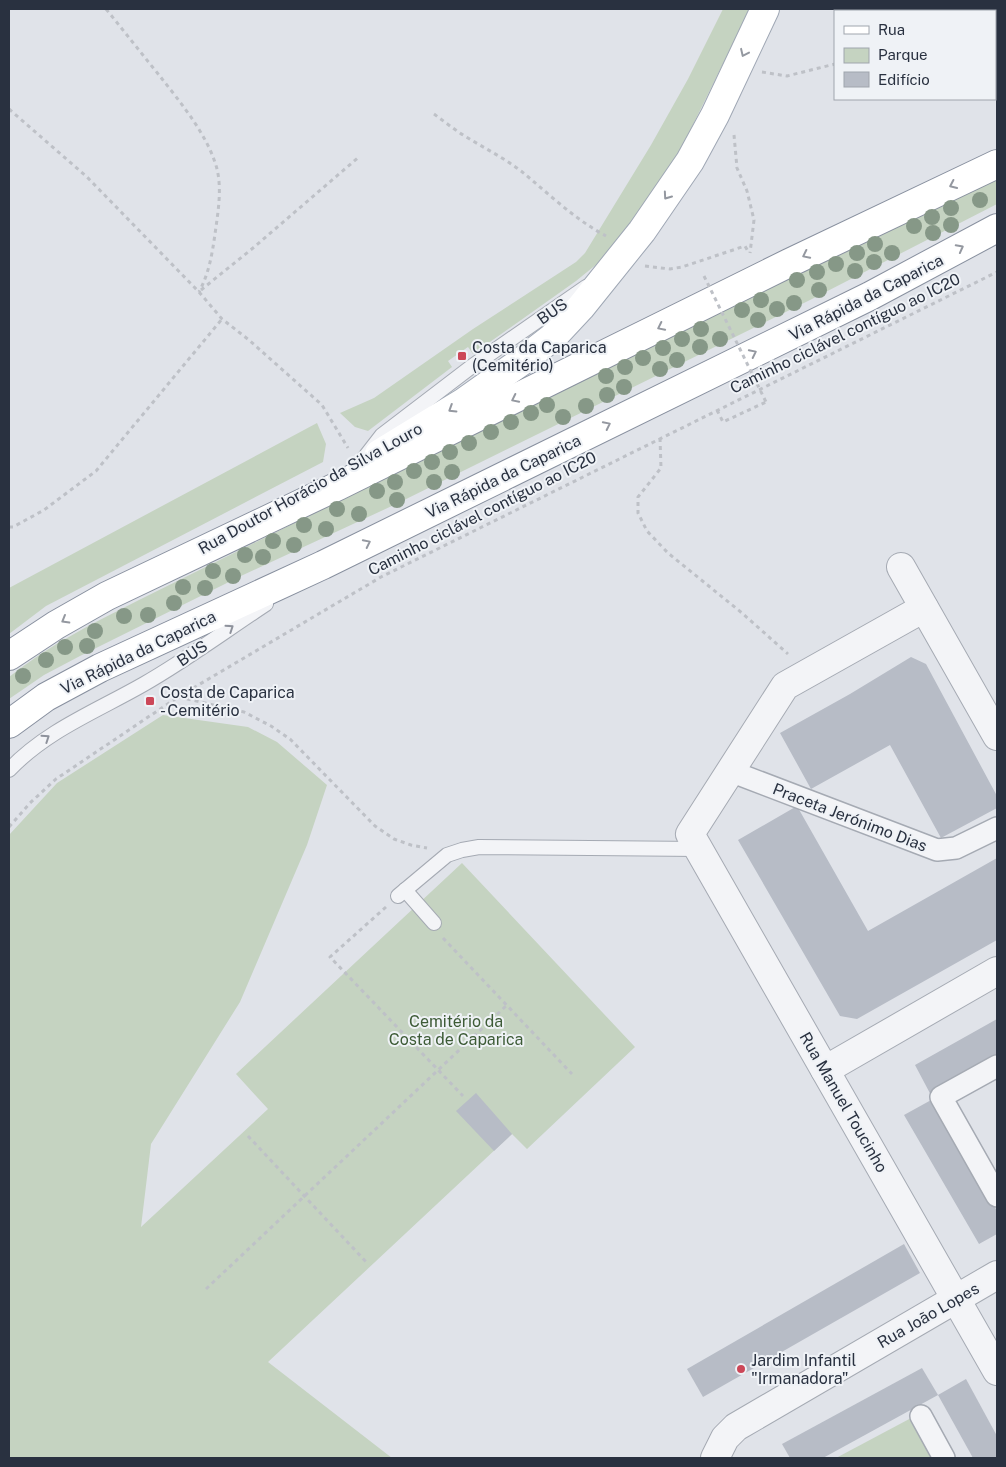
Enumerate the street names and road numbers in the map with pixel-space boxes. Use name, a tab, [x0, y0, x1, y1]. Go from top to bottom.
street label: Via Rápida da Caparica	[786, 250, 946, 345]
street label: Caminho ciclável contíguo ao IC20	[727, 269, 964, 398]
street label: BUS	[533, 294, 571, 329]
street label: Rua Doutor Horácio da Silva Louro	[195, 419, 426, 558]
street label: Via Rápida da Caparica	[422, 431, 584, 522]
street label: Caminho ciclável contíguo ao IC20	[365, 447, 600, 580]
street label: Via Rápida da Caparica	[57, 607, 219, 698]
street label: BUS	[173, 636, 211, 670]
street label: Praceta Jerónimo Dias	[770, 779, 930, 856]
street label: Rua Manuel Toucinho	[796, 1029, 892, 1176]
street label: Rua João Lopes	[874, 1279, 982, 1352]

